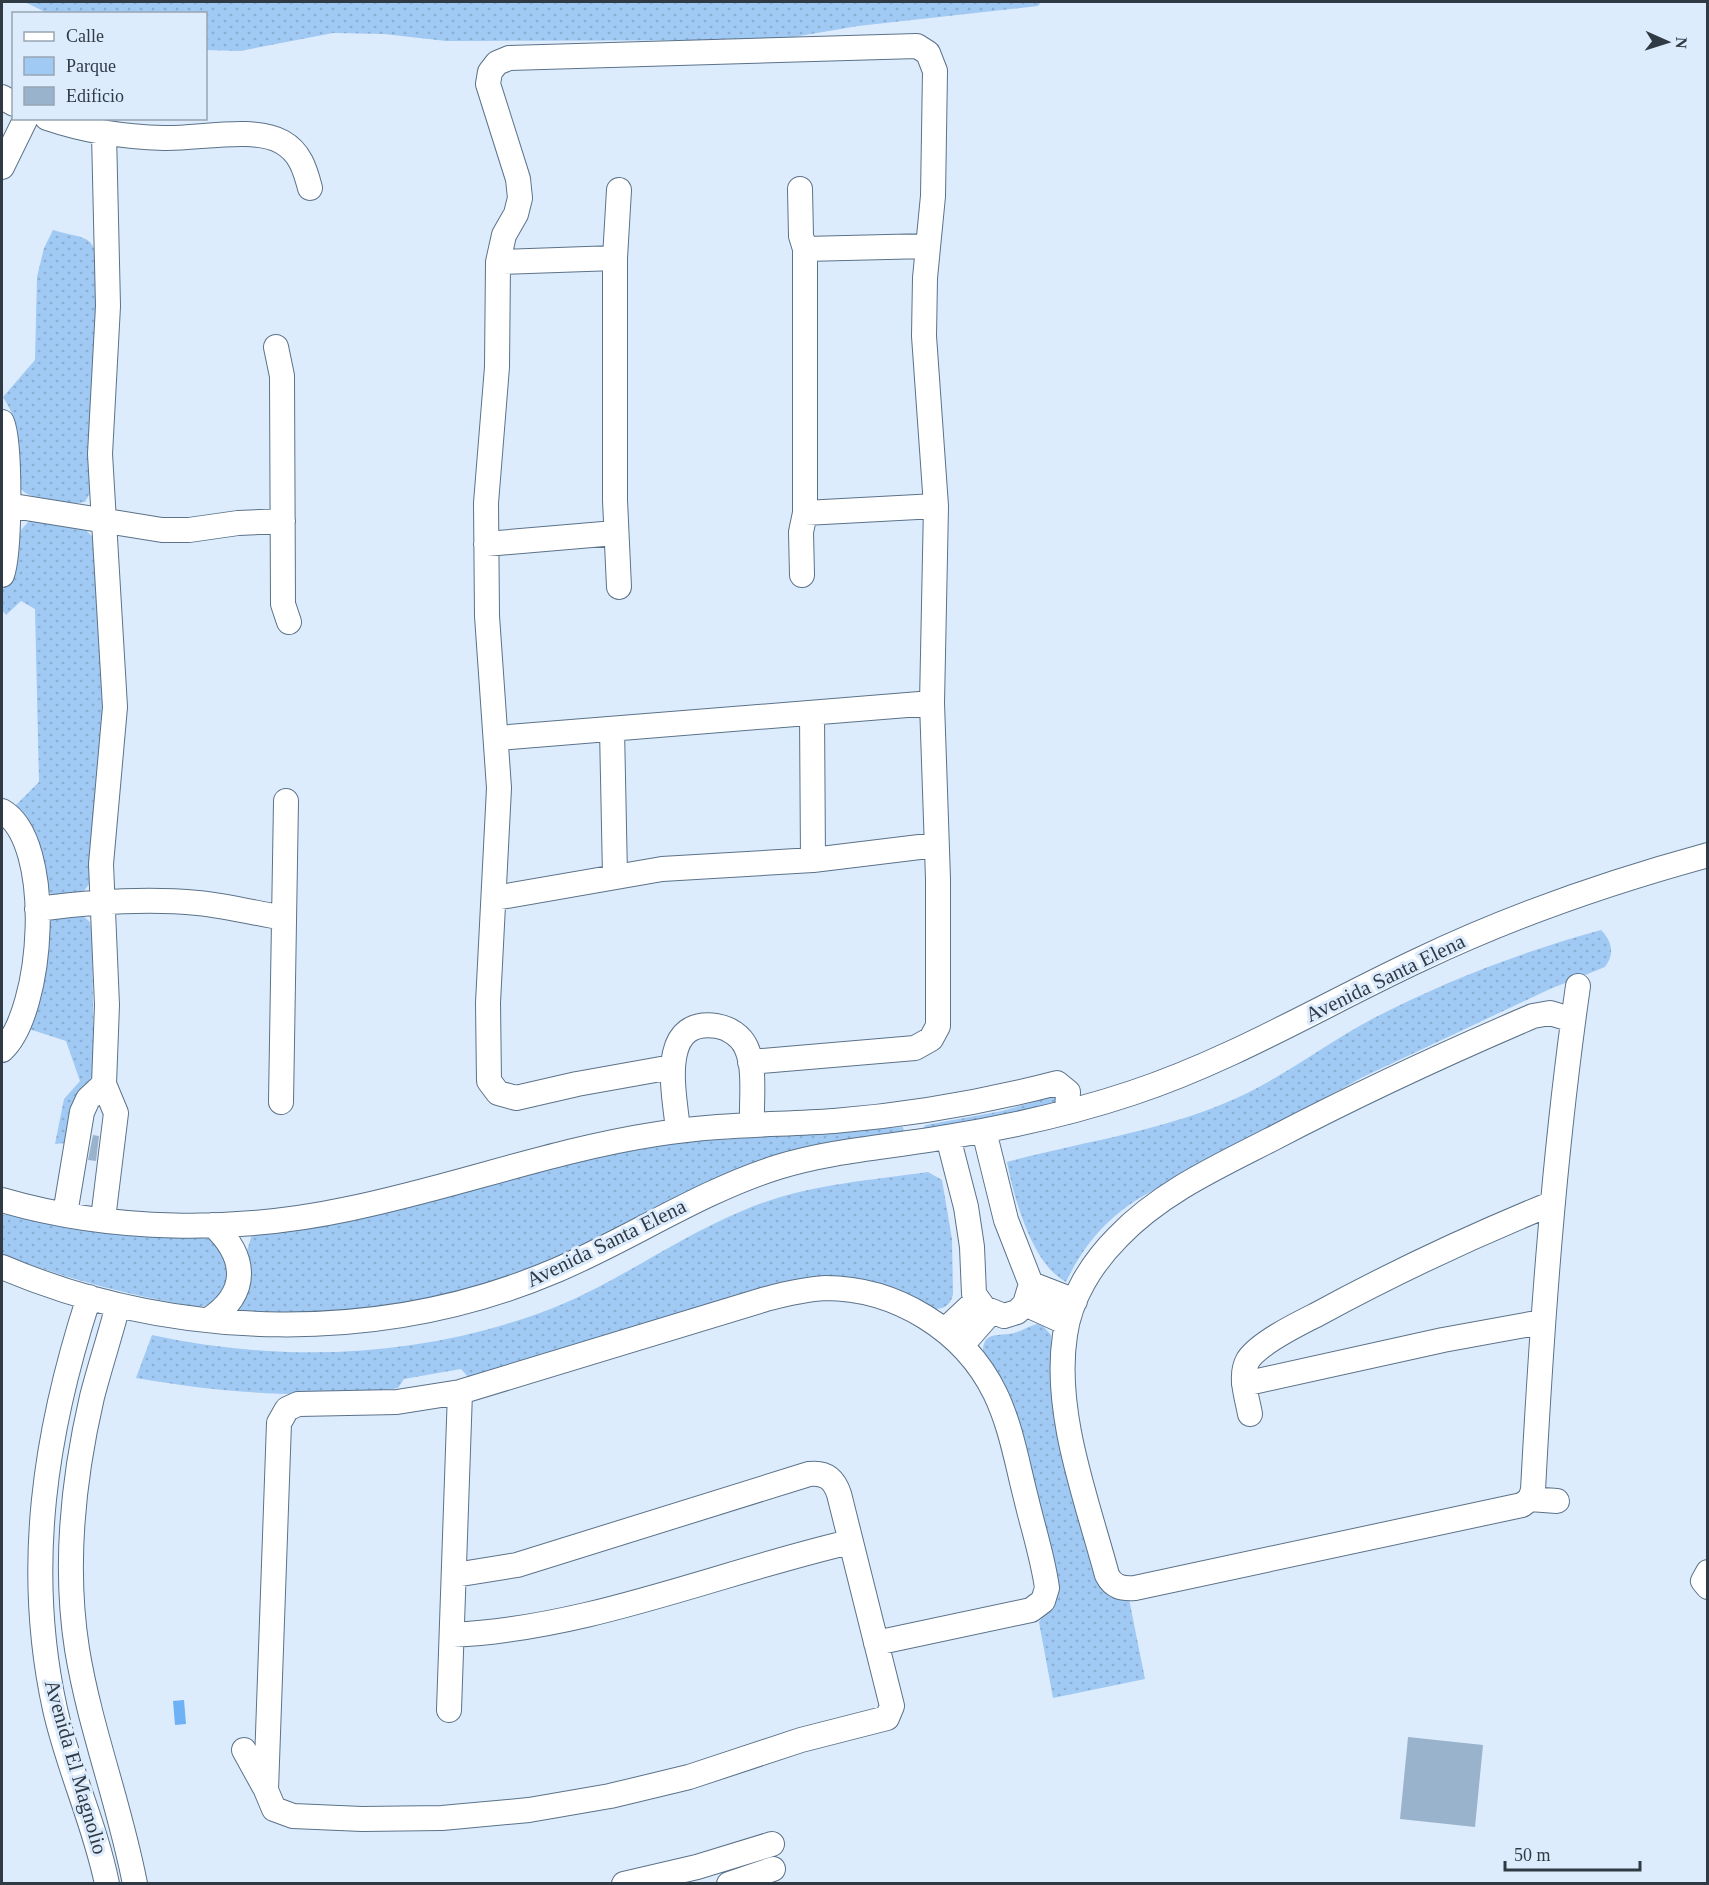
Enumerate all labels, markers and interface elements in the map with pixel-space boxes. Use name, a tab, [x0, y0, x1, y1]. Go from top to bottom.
legend	[12, 12, 207, 120]
north arrow	[1637, 12, 1697, 72]
text: Calle	[66, 26, 104, 46]
text: N	[1673, 37, 1690, 49]
text: Parque	[66, 56, 116, 76]
text: Edificio	[66, 86, 124, 106]
street label: Avenida Santa Elena	[1301, 929, 1469, 1027]
street label: Avenida Santa Elena	[522, 1194, 690, 1292]
street label: Avenida El Magnolio	[40, 1677, 112, 1857]
scale bar	[1505, 1834, 1640, 1872]
text: 50 m	[1514, 1845, 1551, 1865]

